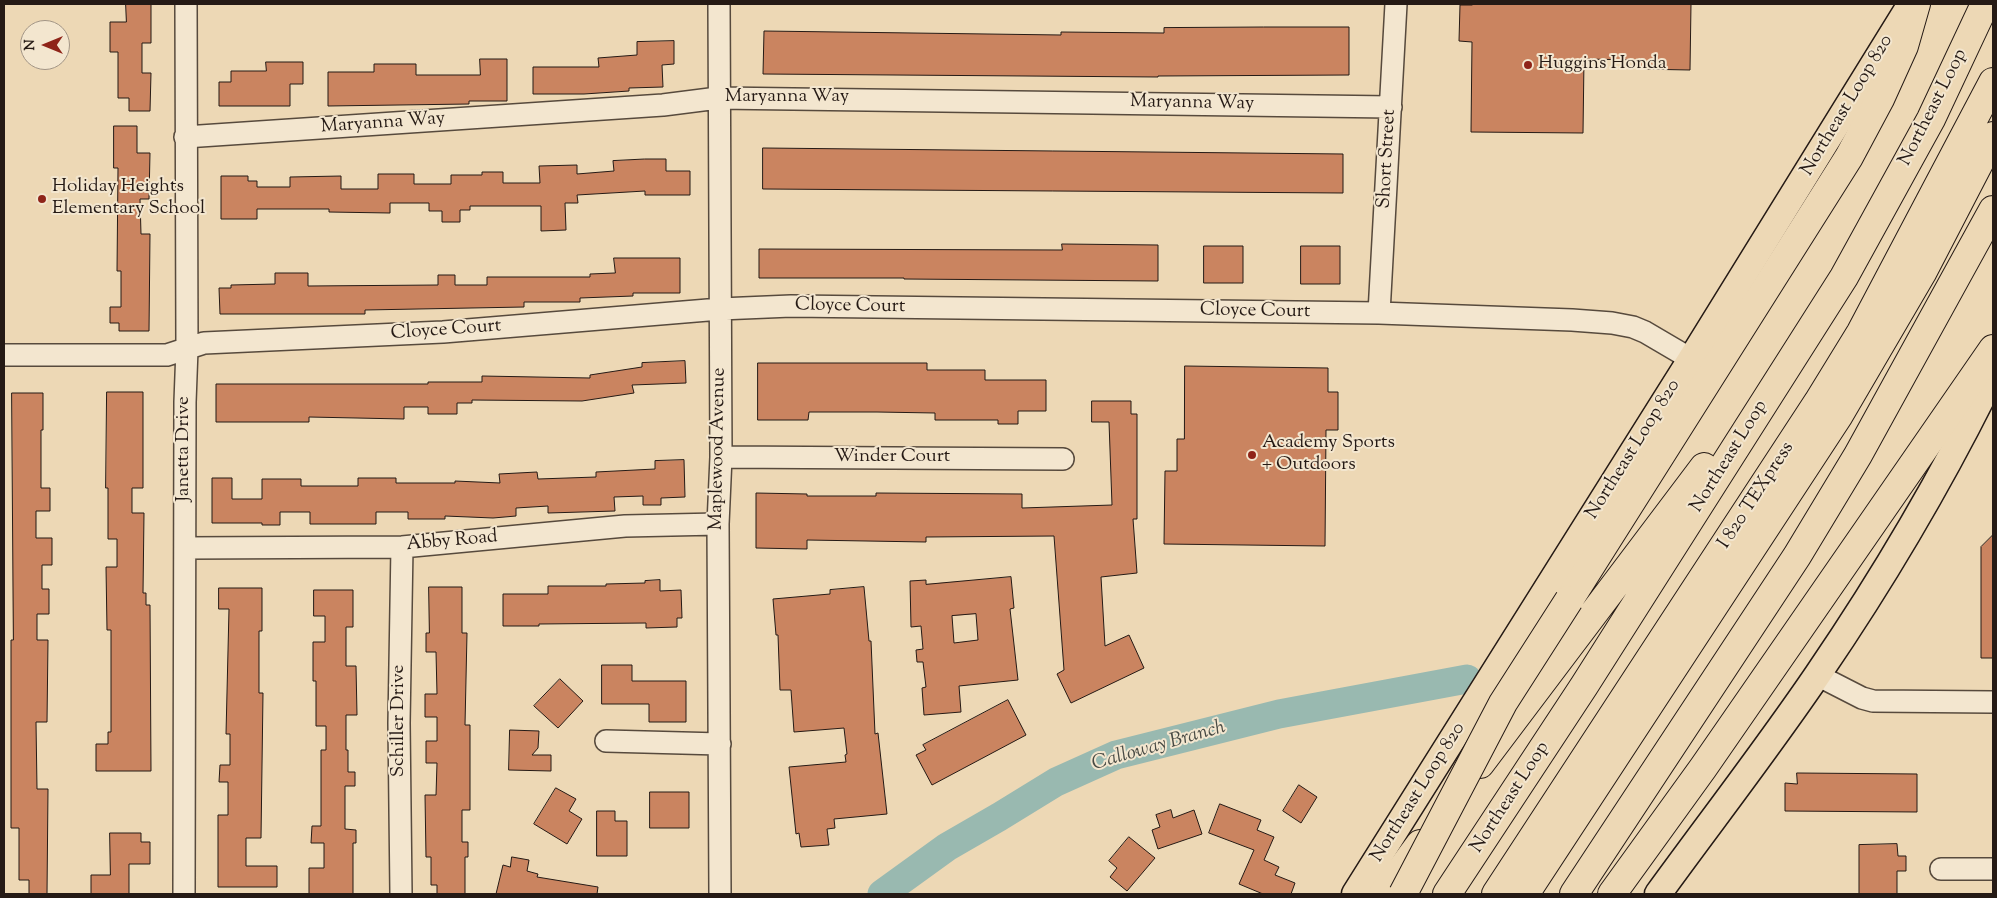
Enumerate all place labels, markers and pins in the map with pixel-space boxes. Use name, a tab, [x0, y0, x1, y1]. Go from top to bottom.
place label: Huggins Honda	[1538, 54, 1667, 76]
marker: Huggins Honda	[1522, 59, 1534, 71]
place label: Holiday Heights Elementary School	[52, 177, 205, 221]
marker: Holiday Heights Elementary School	[36, 193, 48, 205]
place label: Academy Sports + Outdoors	[1262, 433, 1395, 477]
marker: Academy Sports + Outdoors	[1246, 449, 1258, 461]

